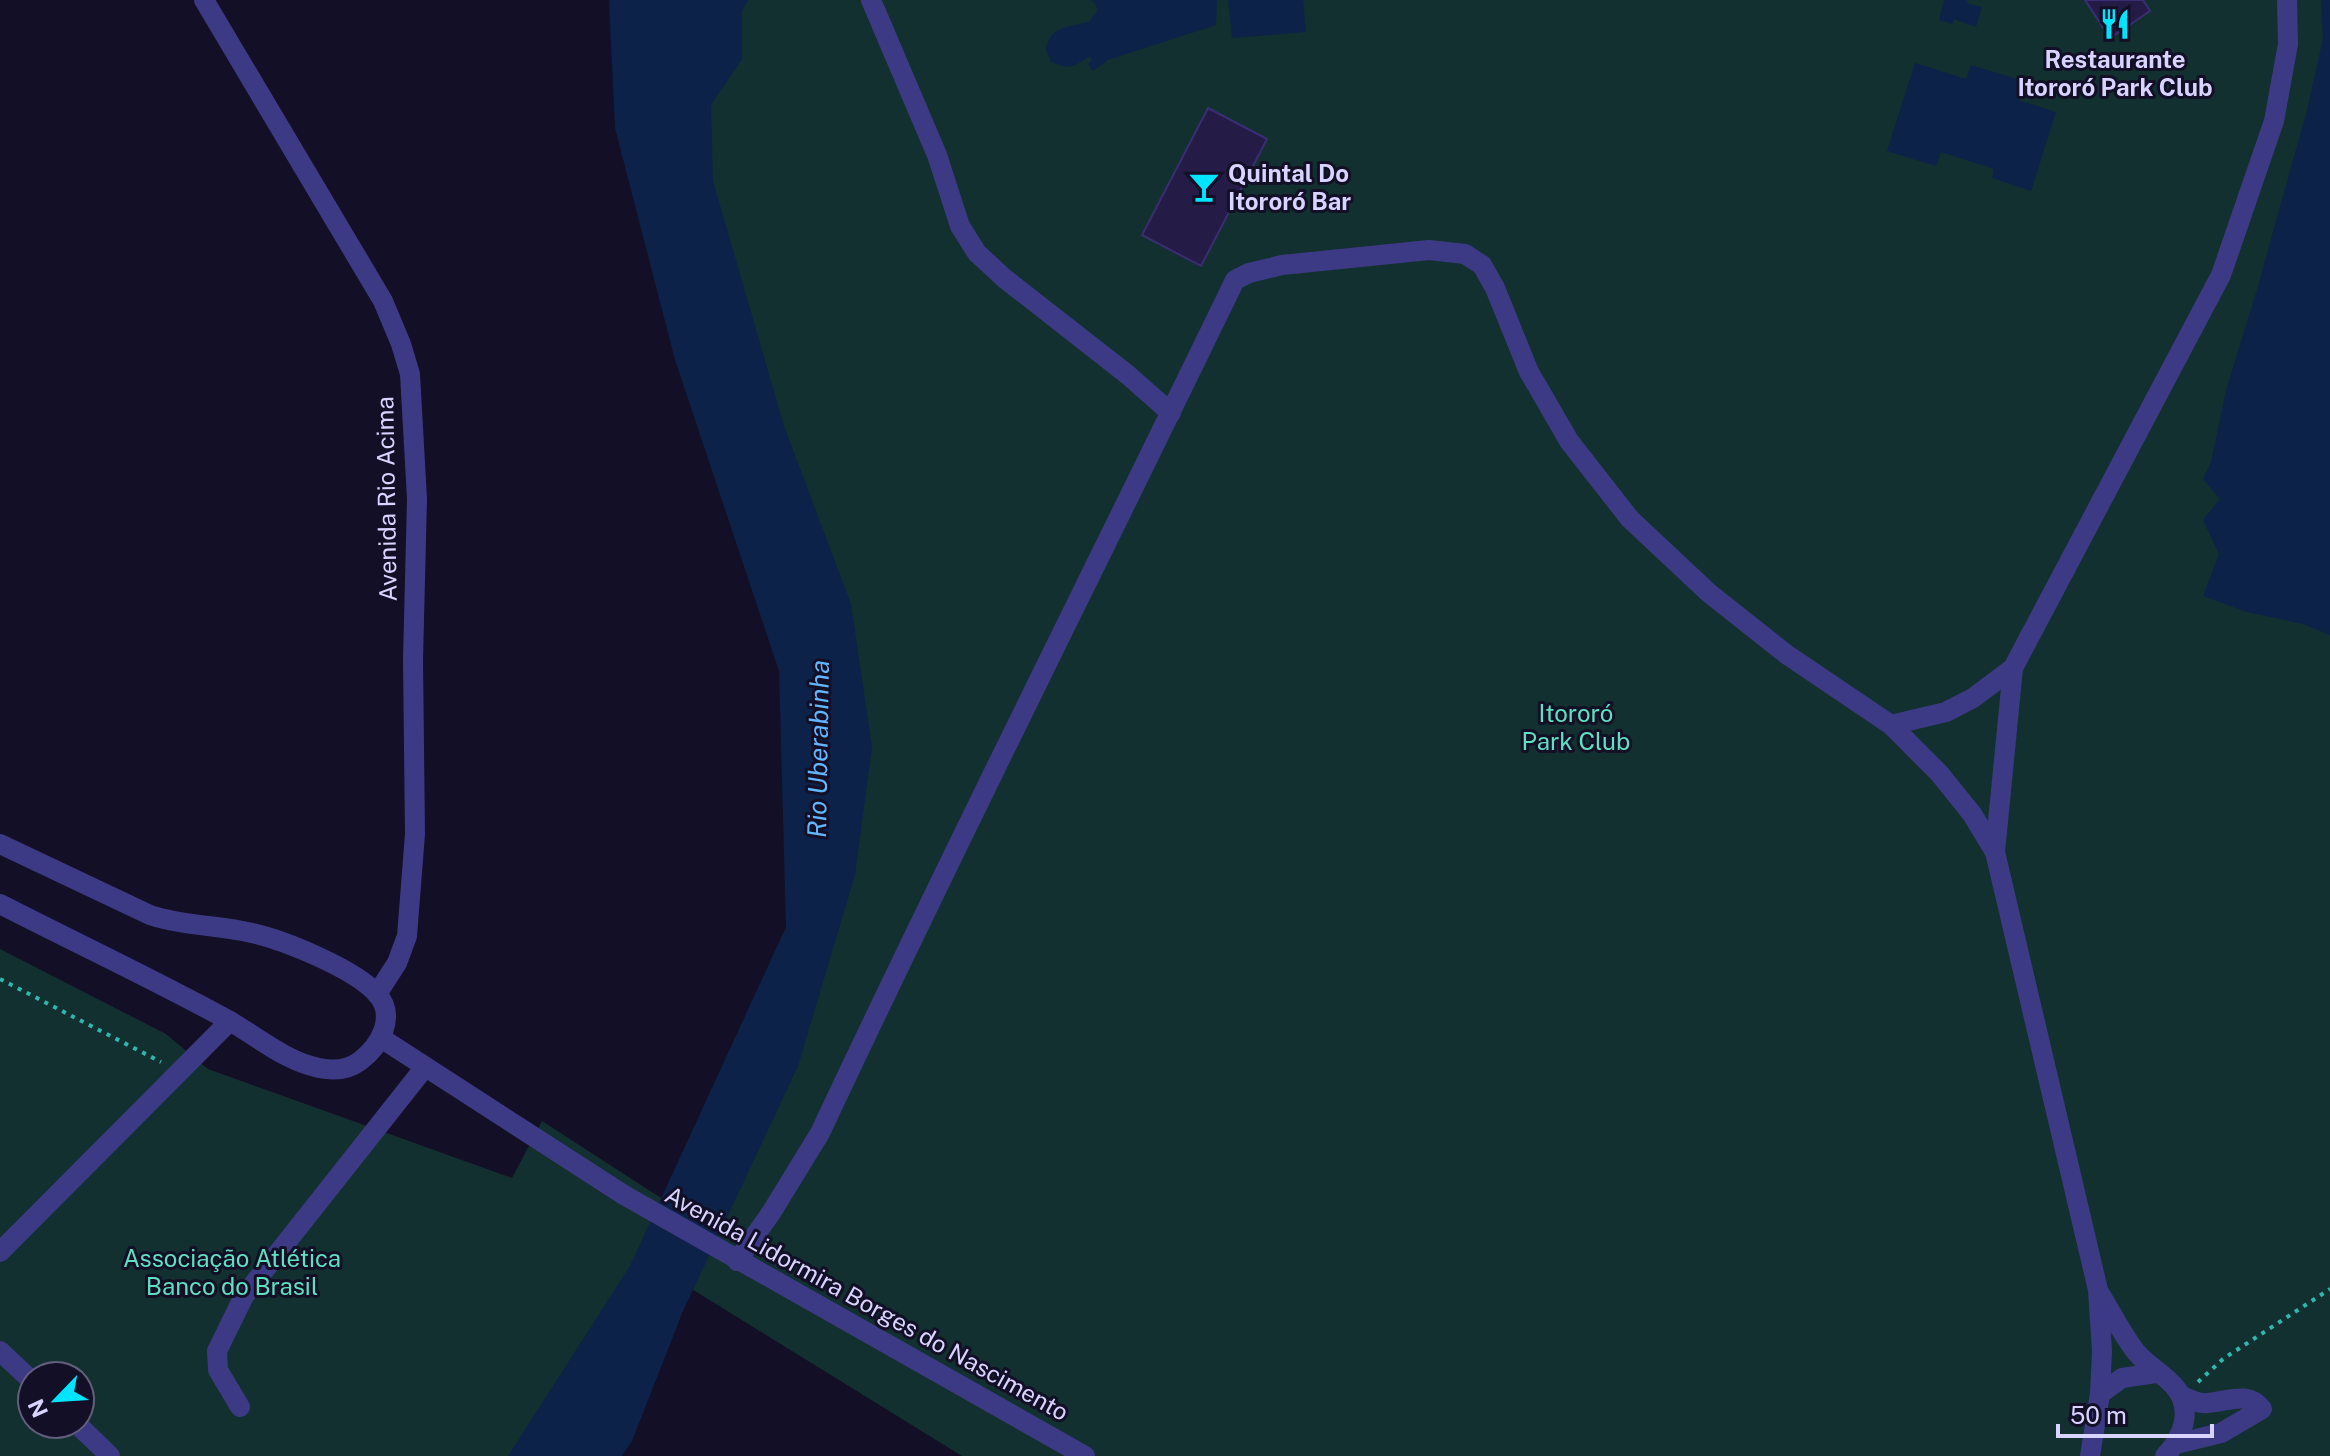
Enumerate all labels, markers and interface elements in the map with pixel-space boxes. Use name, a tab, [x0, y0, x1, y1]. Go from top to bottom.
restaurant icon: Restaurante Itororó Park Club	[2098, 7, 2132, 41]
place label: Restaurante Itororó Park Club	[2017, 45, 2213, 101]
place label: Quintal Do Itororó Bar	[1228, 159, 1351, 215]
bar icon: Quintal Do Itororó Bar	[1187, 170, 1221, 204]
street label: Avenida Rio Acima	[370, 396, 402, 602]
water label: Rio Uberabinha	[801, 660, 835, 838]
park label: Itororó Park Club	[1522, 699, 1630, 755]
street label: Avenida Lidormira Borges do Nascimento	[660, 1180, 1074, 1426]
park label: Associação Atlética Banco do Brasil	[123, 1244, 341, 1300]
north arrow	[16, 1360, 96, 1440]
scale bar	[2058, 1388, 2212, 1438]
text: N	[22, 1395, 53, 1422]
text: 50 m	[2070, 1401, 2127, 1429]

